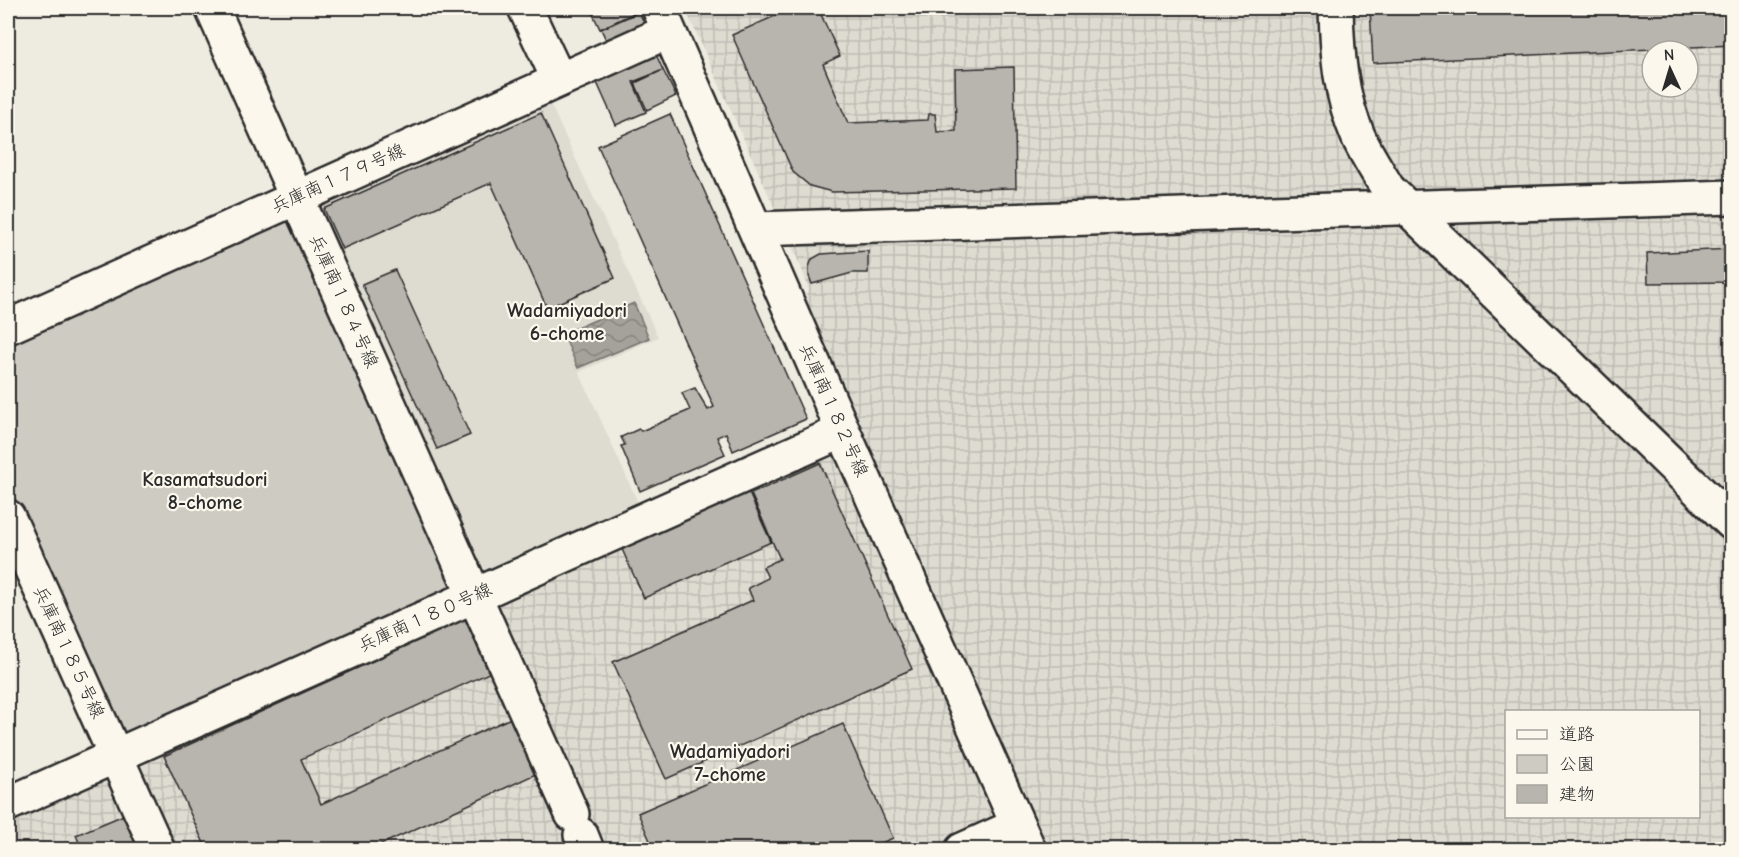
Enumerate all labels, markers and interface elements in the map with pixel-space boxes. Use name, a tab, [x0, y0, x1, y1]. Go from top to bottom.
north arrow	[1640, 39, 1700, 99]
text: N	[1663, 46, 1675, 64]
street label: 兵庫南１７９号線	[268, 140, 408, 217]
street label: 兵庫南１８４号線	[305, 231, 382, 371]
district label: Wadamiyadori 6-chome	[507, 299, 627, 345]
street label: 兵庫南１８２号線	[795, 340, 872, 480]
district label: Kasamatsudori 8-chome	[142, 468, 268, 514]
street label: 兵庫南１８０号線	[355, 579, 495, 656]
street label: 兵庫南１８５号線	[29, 583, 108, 722]
legend	[1505, 710, 1700, 818]
text: 道路	[1559, 724, 1595, 745]
district label: Wadamiyadori 7-chome	[670, 740, 790, 786]
text: 公園	[1559, 754, 1595, 775]
text: 建物	[1559, 784, 1595, 805]

